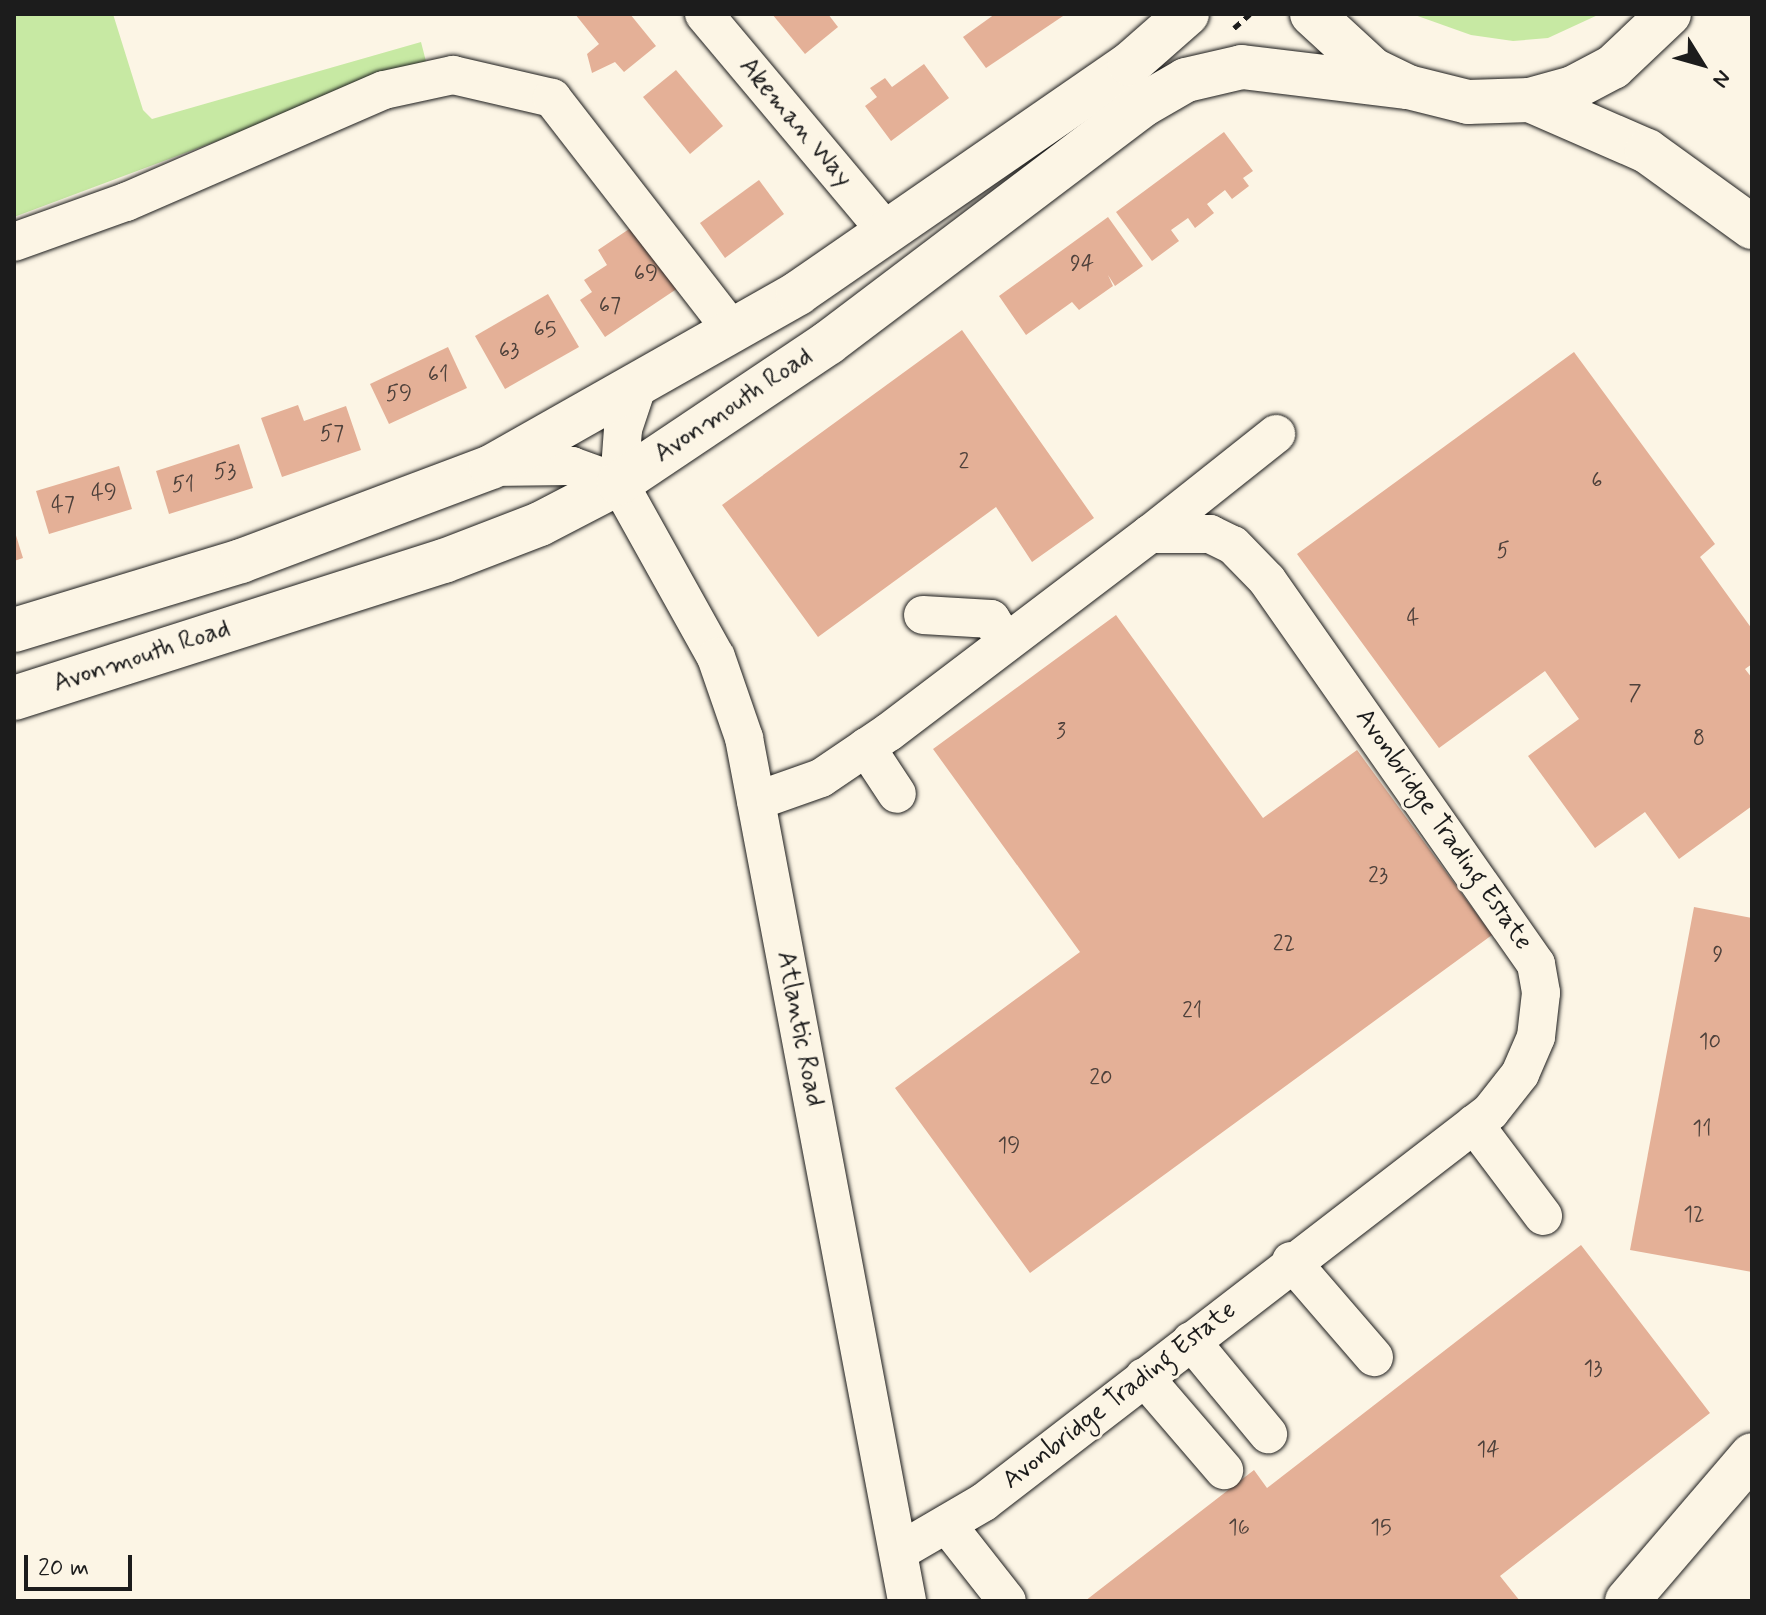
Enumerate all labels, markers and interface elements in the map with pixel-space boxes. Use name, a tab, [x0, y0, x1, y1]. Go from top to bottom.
north arrow	[1662, 24, 1742, 104]
street label: Akeman Way	[732, 52, 858, 194]
text: N	[1706, 64, 1737, 93]
house number: 94	[1070, 252, 1094, 278]
house number: 69	[634, 262, 658, 288]
house number: 67	[599, 294, 621, 320]
house number: 65	[534, 318, 556, 344]
house number: 63	[499, 339, 519, 365]
street label: Avonmouth Road	[649, 342, 819, 470]
house number: 61	[428, 363, 448, 389]
house number: 59	[386, 382, 412, 408]
house number: 57	[320, 422, 344, 448]
house number: 2	[959, 450, 969, 476]
house number: 53	[214, 460, 236, 486]
house number: 6	[1591, 469, 1603, 495]
house number: 51	[172, 473, 194, 499]
house number: 49	[91, 481, 117, 507]
house number: 47	[51, 493, 75, 519]
house number: 5	[1496, 539, 1510, 565]
house number: 4	[1407, 606, 1419, 632]
street label: Avonmouth Road	[50, 614, 234, 700]
house number: 7	[1628, 682, 1642, 708]
street label: Avonbridge Trading Estate	[1347, 703, 1539, 957]
house number: 3	[1056, 720, 1066, 746]
house number: 8	[1693, 727, 1705, 753]
house number: 23	[1368, 864, 1388, 890]
house number: 22	[1273, 932, 1295, 958]
house number: 9	[1713, 943, 1723, 969]
street label: Atlantic Road	[769, 949, 829, 1109]
house number: 21	[1182, 999, 1202, 1025]
house number: 10	[1699, 1030, 1721, 1056]
house number: 20	[1089, 1066, 1113, 1092]
house number: 11	[1692, 1117, 1712, 1143]
house number: 19	[998, 1134, 1020, 1160]
house number: 12	[1683, 1203, 1705, 1229]
street label: Avonbridge Trading Estate	[996, 1295, 1244, 1497]
house number: 13	[1583, 1357, 1603, 1383]
house number: 14	[1476, 1438, 1500, 1464]
house number: 16	[1228, 1516, 1250, 1542]
house number: 15	[1370, 1516, 1392, 1542]
scale bar	[28, 1539, 136, 1589]
text: 20 m	[38, 1553, 89, 1584]

